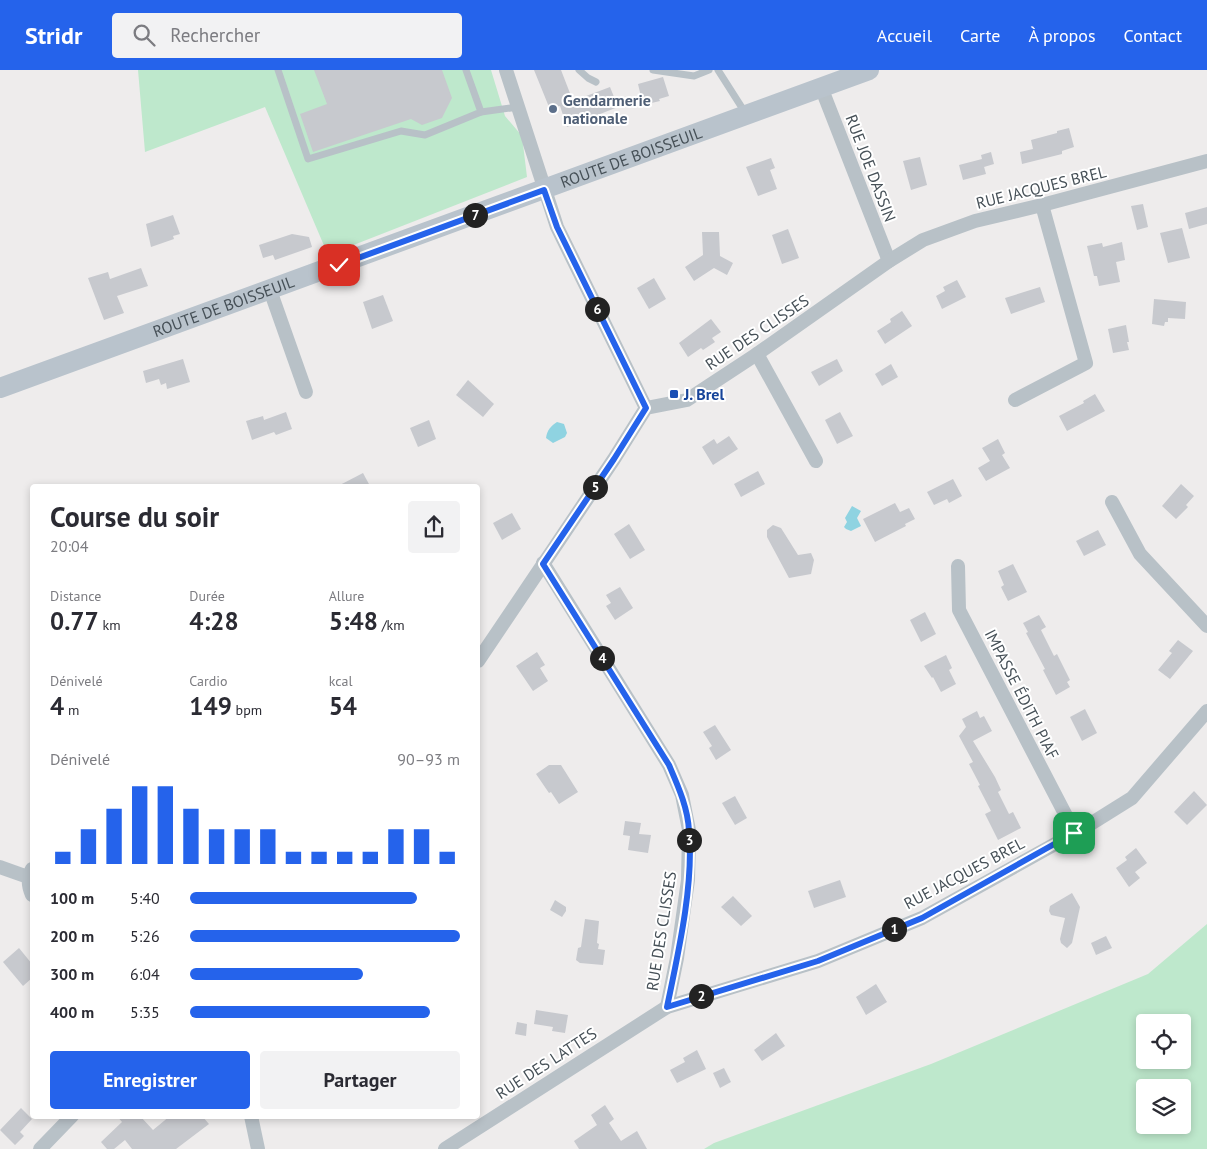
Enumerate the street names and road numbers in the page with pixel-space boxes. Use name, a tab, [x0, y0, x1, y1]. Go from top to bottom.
street label: RUE JOE DASSIN	[841, 112, 901, 224]
street label: ROUTE DE BOISSEUIL	[558, 122, 705, 192]
street label: RUE JACQUES BREL	[974, 161, 1108, 213]
street label: ROUTE DE BOISSEUIL	[150, 271, 297, 341]
street label: RUE DES CLISSES	[701, 290, 813, 374]
street label: IMPASSE ÉDITH PIAF	[981, 626, 1063, 762]
street label: RUE JACQUES BREL	[900, 833, 1028, 913]
street label: RUE DES CLISSES	[642, 870, 680, 992]
street label: RUE DES LATTES	[492, 1023, 600, 1103]

